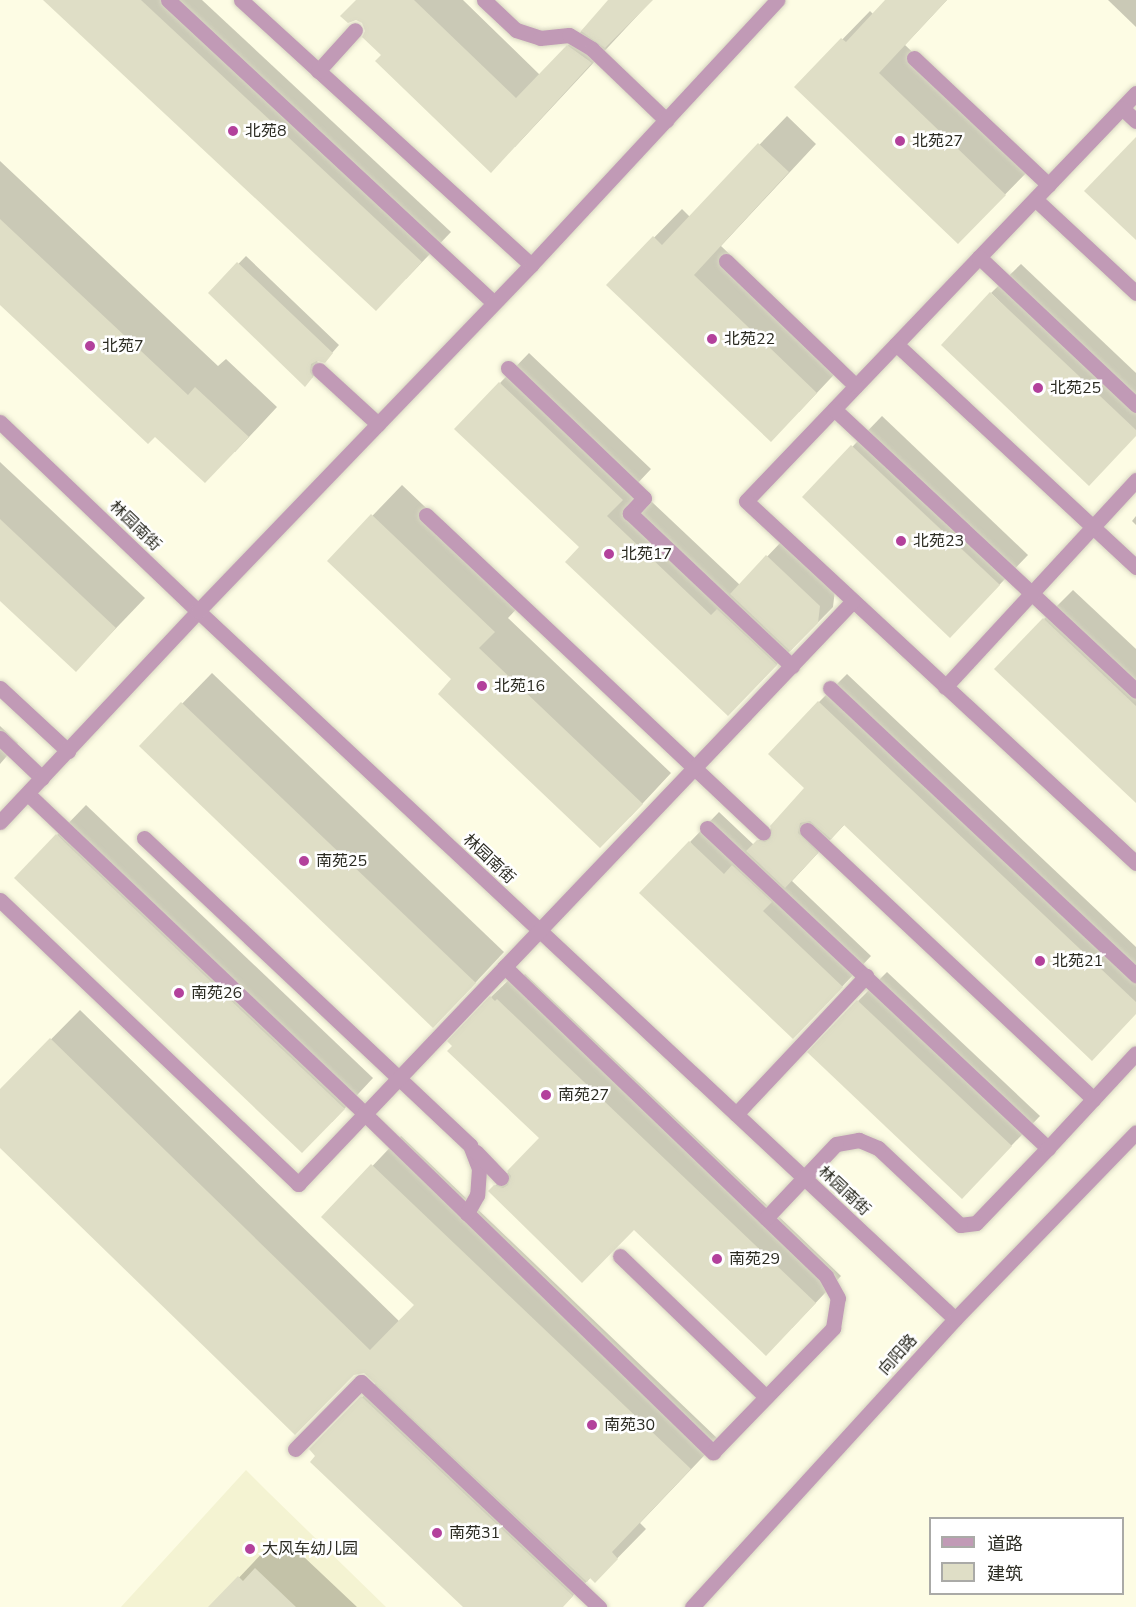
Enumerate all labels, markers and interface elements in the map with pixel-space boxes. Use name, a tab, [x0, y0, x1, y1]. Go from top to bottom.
place label: 北苑8	[245, 121, 287, 141]
marker: 北苑8	[226, 124, 240, 138]
place label: 北苑27	[912, 131, 963, 151]
marker: 北苑27	[893, 134, 907, 148]
place label: 北苑22	[724, 329, 775, 349]
marker: 北苑22	[705, 332, 719, 346]
place label: 北苑7	[102, 336, 144, 356]
marker: 北苑7	[83, 339, 97, 353]
place label: 北苑25	[1050, 378, 1101, 398]
marker: 北苑25	[1031, 381, 1045, 395]
street label: 林园南街	[105, 497, 165, 555]
place label: 北苑23	[913, 531, 964, 551]
marker: 北苑23	[894, 534, 908, 548]
place label: 北苑17	[621, 544, 672, 564]
marker: 北苑17	[602, 547, 616, 561]
place label: 北苑16	[494, 676, 545, 696]
marker: 北苑16	[475, 679, 489, 693]
street label: 林园南街	[459, 830, 519, 888]
place label: 南苑25	[316, 851, 367, 871]
marker: 南苑25	[297, 854, 311, 868]
place label: 北苑21	[1052, 951, 1103, 971]
marker: 北苑21	[1033, 954, 1047, 968]
place label: 南苑26	[191, 983, 242, 1003]
marker: 南苑26	[172, 986, 186, 1000]
place label: 南苑27	[558, 1085, 609, 1105]
marker: 南苑27	[539, 1088, 553, 1102]
street label: 林园南街	[814, 1162, 874, 1220]
place label: 南苑29	[729, 1249, 780, 1269]
marker: 南苑29	[710, 1252, 724, 1266]
street label: 向阳路	[875, 1331, 921, 1379]
place label: 南苑30	[604, 1415, 655, 1435]
marker: 南苑30	[585, 1418, 599, 1432]
legend	[929, 1517, 1124, 1595]
place label: 南苑31	[449, 1523, 500, 1543]
marker: 南苑31	[430, 1526, 444, 1540]
text: 道路	[987, 1532, 1023, 1556]
place label: 大风车幼儿园	[262, 1539, 358, 1559]
marker: 大风车幼儿园	[243, 1542, 257, 1556]
text: 建筑	[987, 1562, 1023, 1586]

